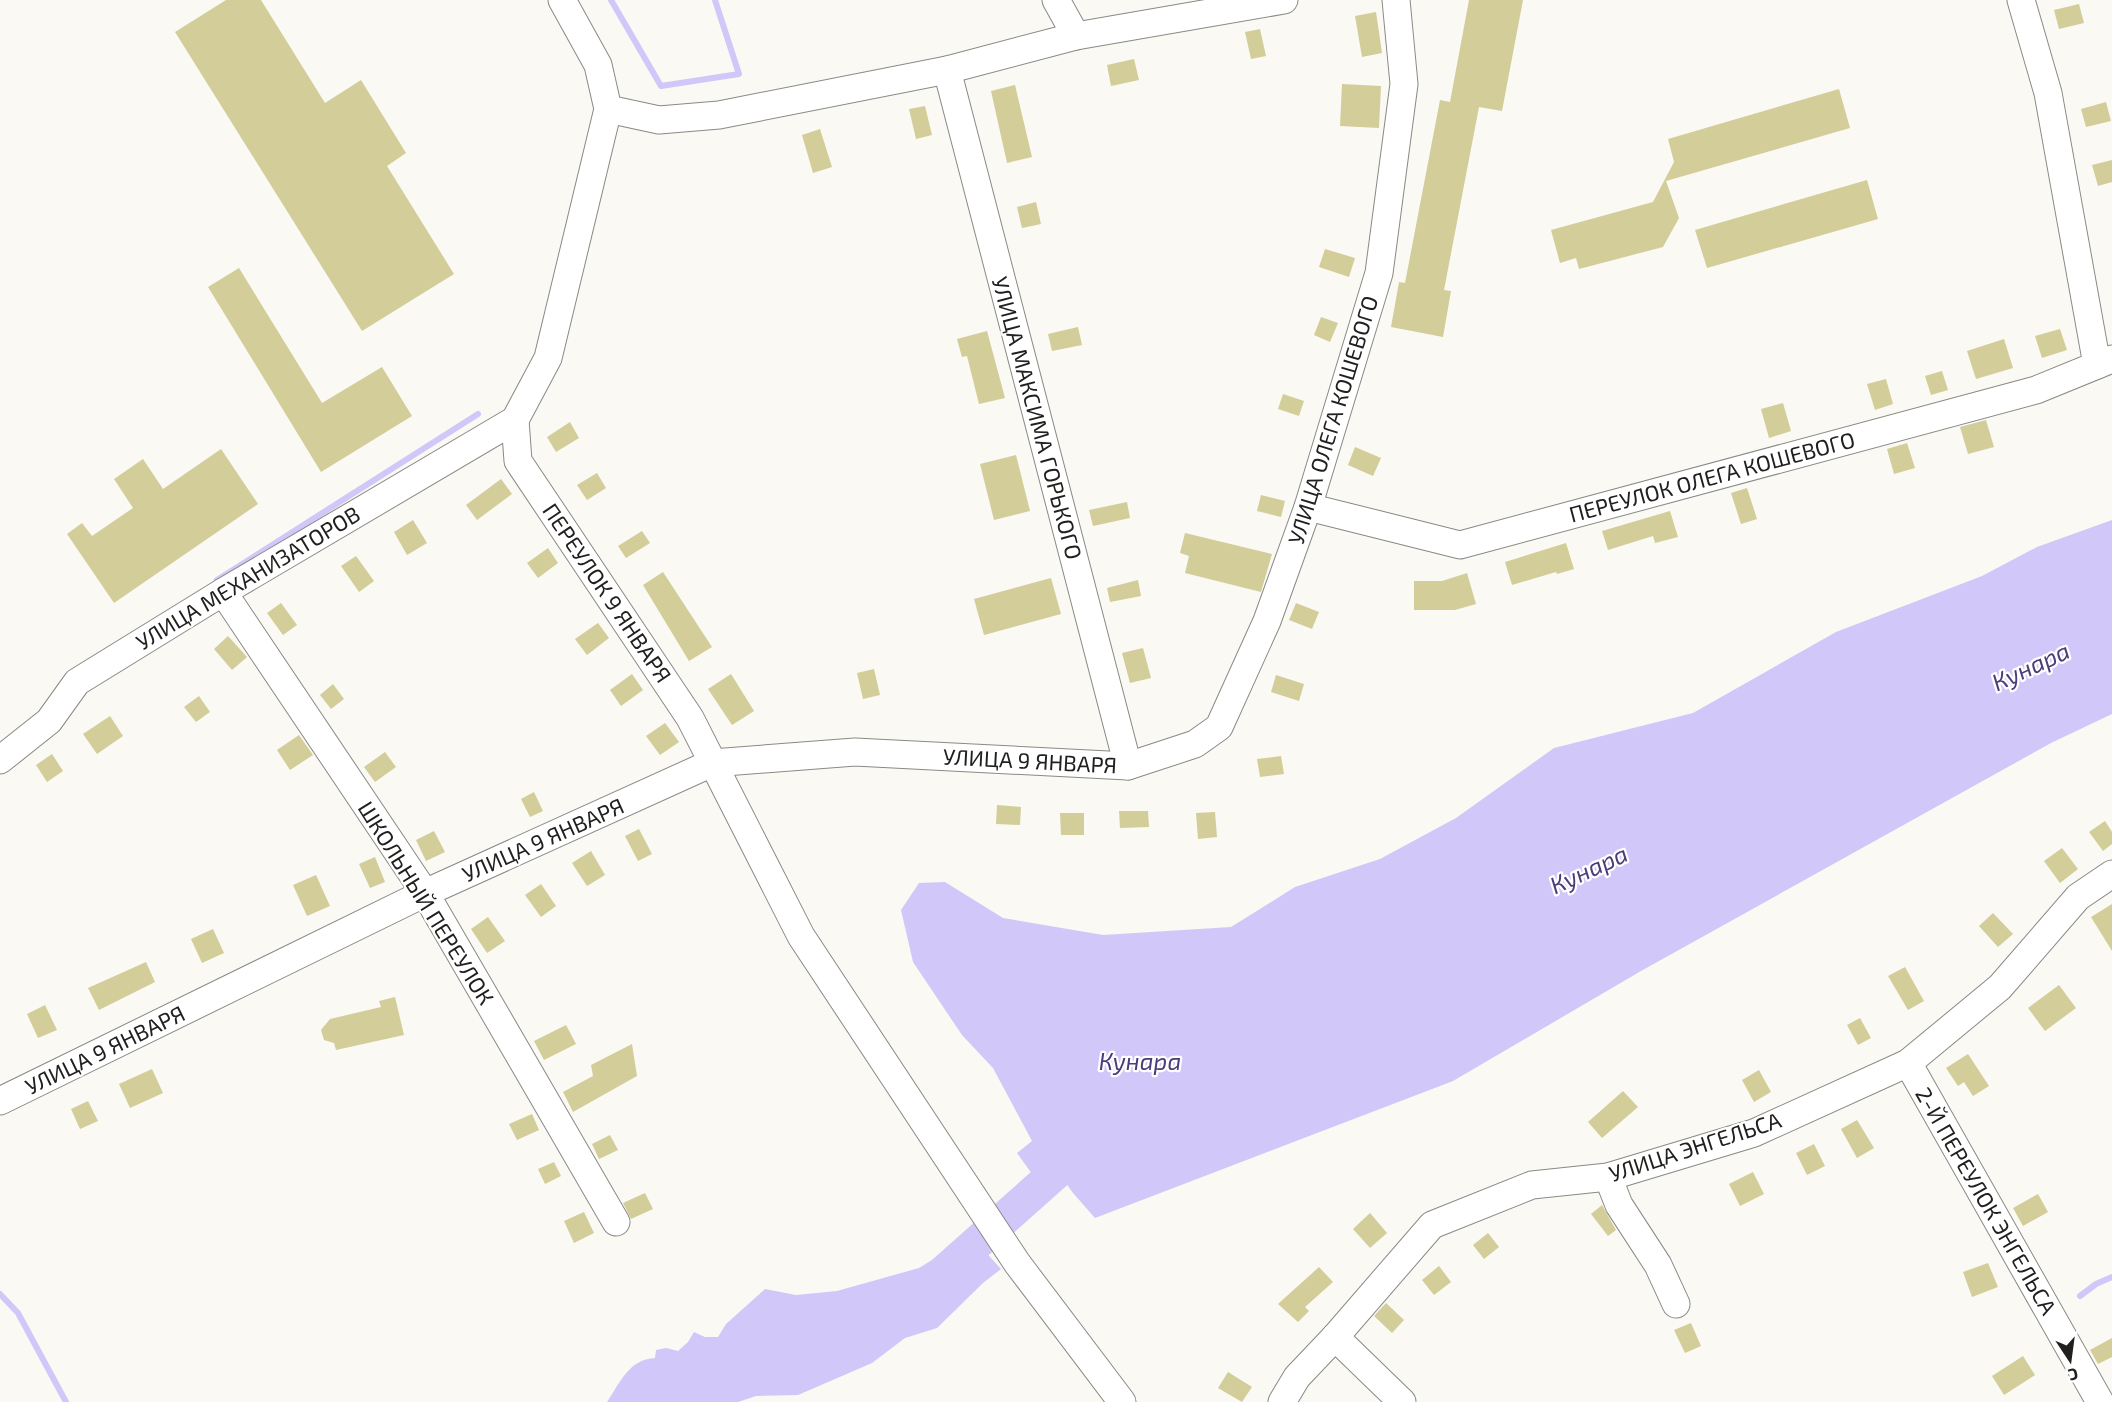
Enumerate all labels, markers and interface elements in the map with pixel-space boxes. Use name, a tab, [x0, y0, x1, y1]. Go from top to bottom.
street label: УЛИЦА МАКСИМА ГОРЬКОГО	[988, 274, 1088, 562]
street label: УЛИЦА ОЛЕГА КОШЕВОГО	[1282, 292, 1382, 547]
street label: ПЕРЕУЛОК ОЛЕГА КОШЕВОГО	[1566, 425, 1857, 527]
street label: ПЕРЕУЛОК 9 ЯНВАРЯ	[538, 498, 677, 687]
street label: УЛИЦА МЕХАНИЗАТОРОВ	[131, 500, 364, 654]
water label: Кунара	[1987, 635, 2074, 696]
street label: УЛИЦА 9 ЯНВАРЯ	[942, 742, 1118, 778]
street label: УЛИЦА 9 ЯНВАРЯ	[458, 792, 627, 886]
street label: ШКОЛЬНЫЙ ПЕРЕУЛОК	[354, 796, 500, 1009]
water label: Кунара	[1545, 838, 1632, 899]
street label: УЛИЦА 9 ЯНВАРЯ	[21, 999, 189, 1099]
water label: Кунара	[1099, 1046, 1181, 1075]
street label: 2-Й ПЕРЕУЛОК ЭНГЕЛЬСА	[1911, 1082, 2063, 1319]
street label: УЛИЦА ЭНГЕЛЬСА	[1605, 1106, 1784, 1186]
north arrow	[2040, 1330, 2100, 1390]
text: С	[2067, 1365, 2080, 1385]

